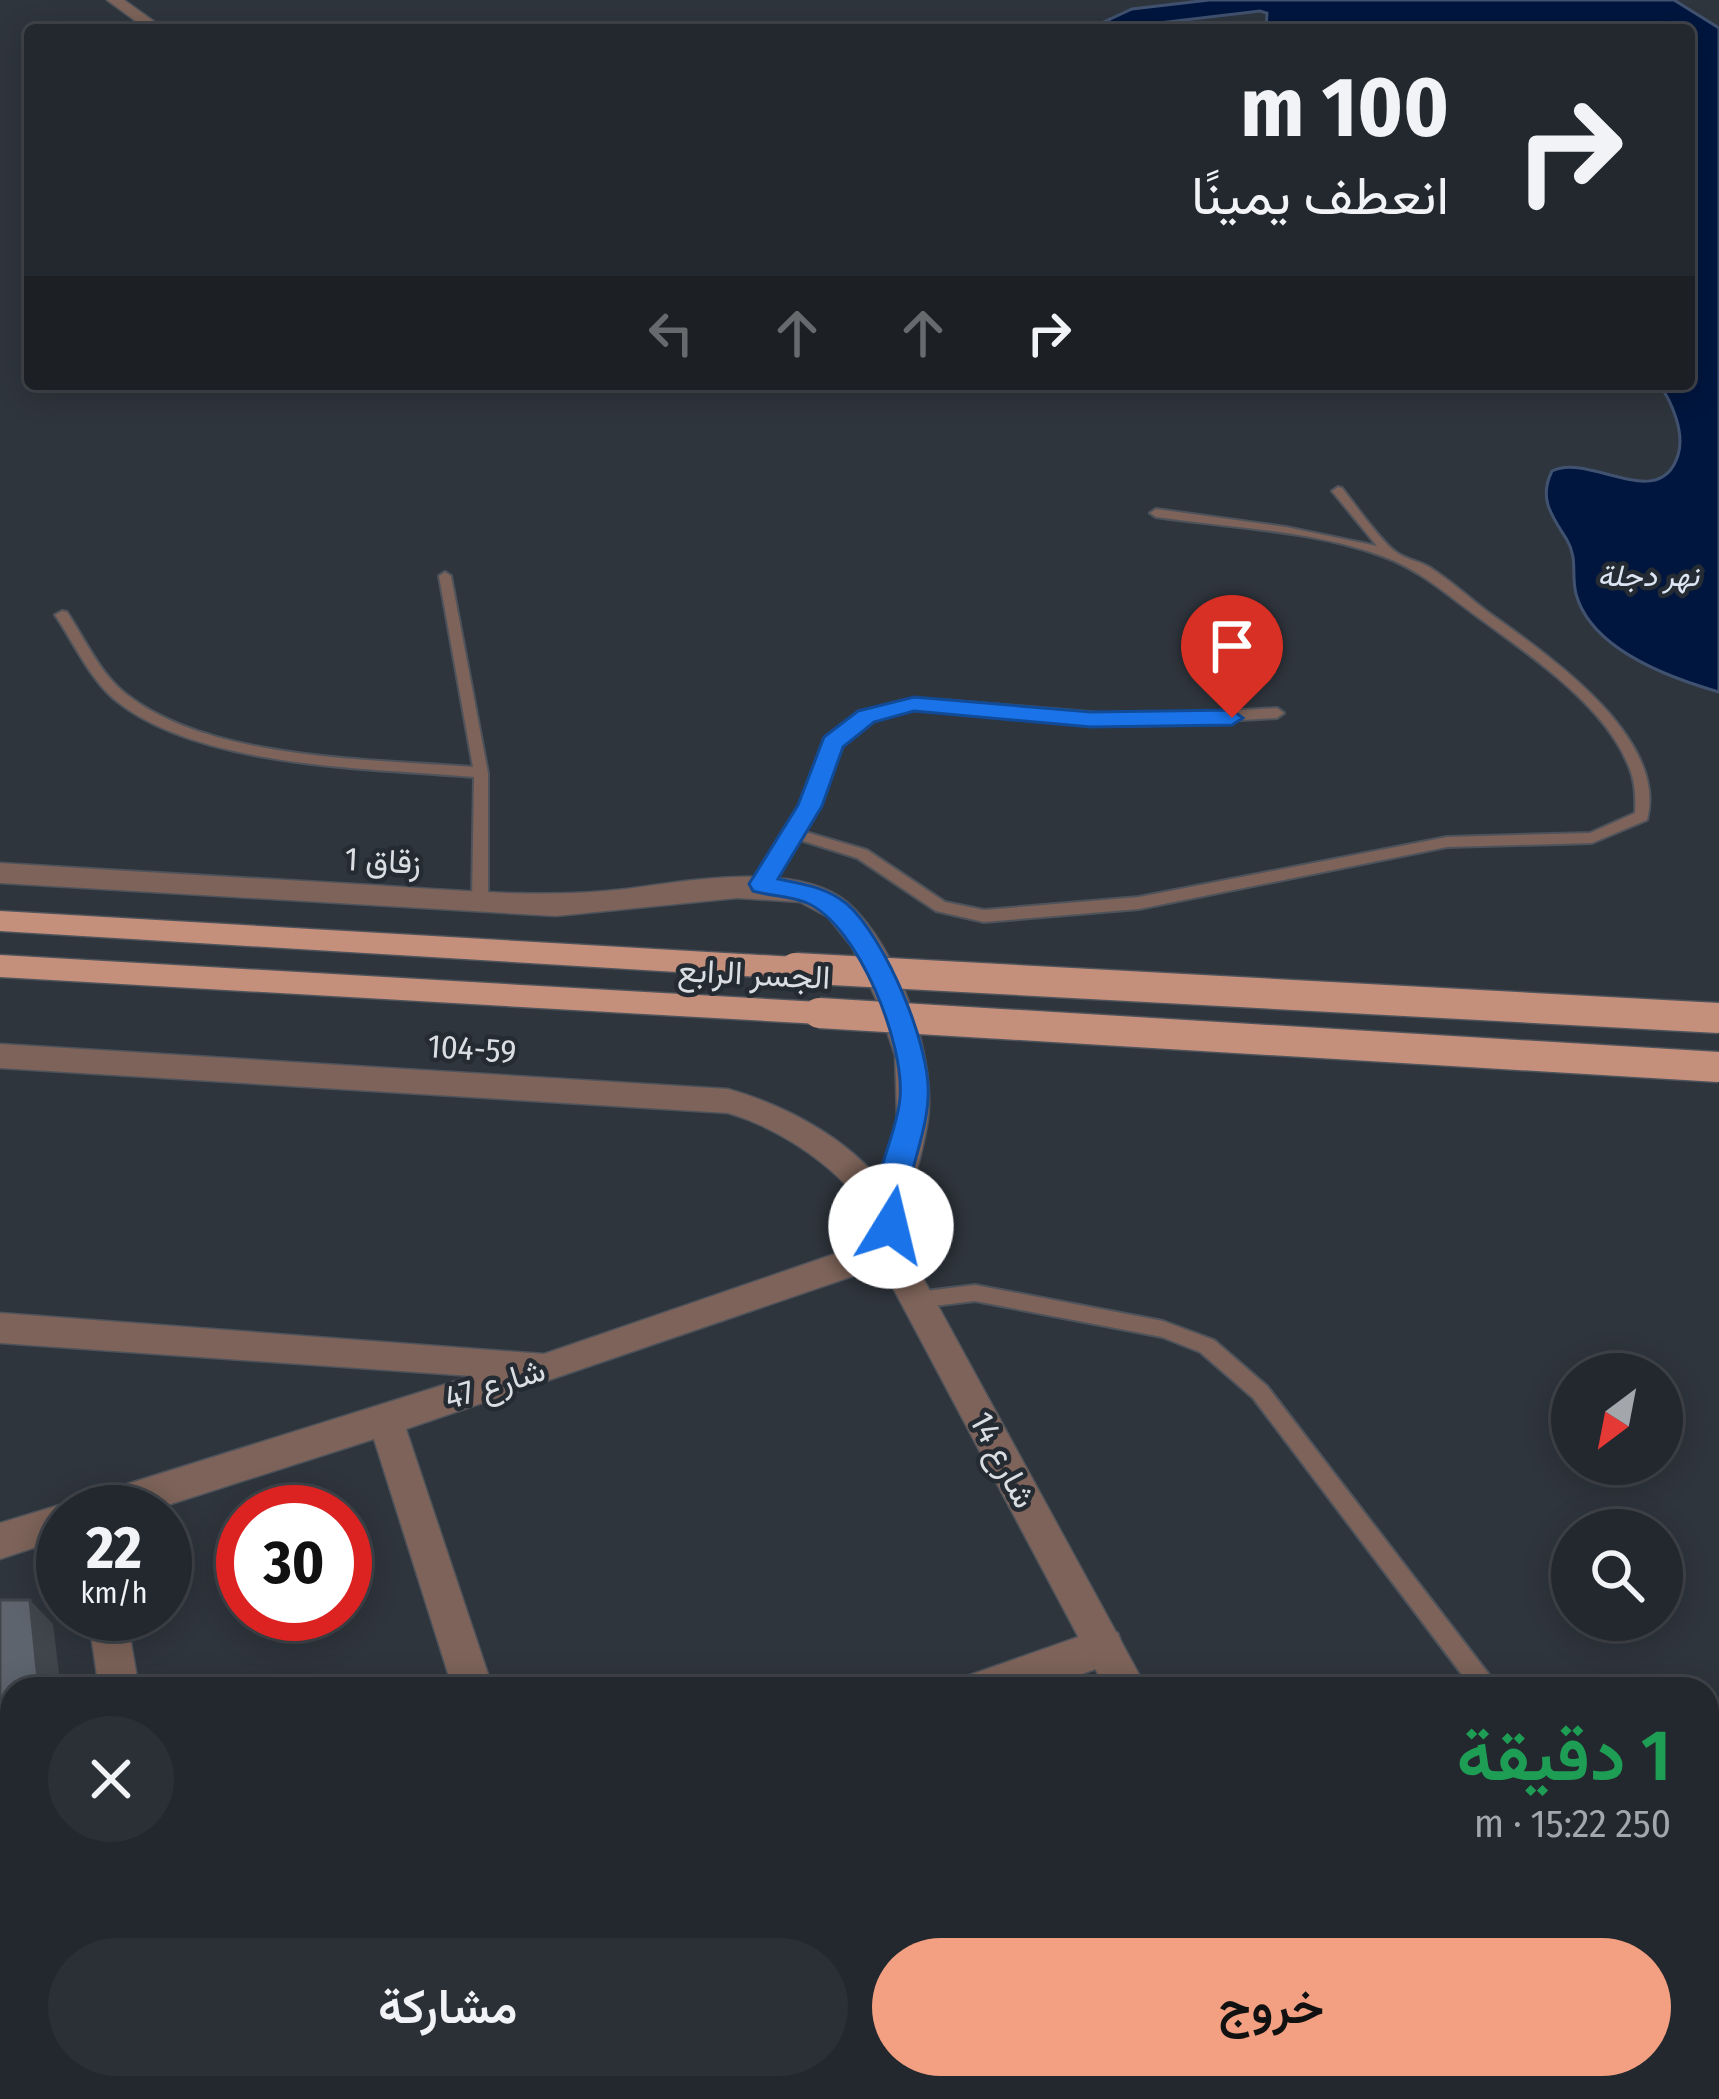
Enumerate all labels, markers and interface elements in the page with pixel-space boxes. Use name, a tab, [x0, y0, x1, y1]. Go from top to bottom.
text: 100 m	[1240, 57, 1449, 158]
icon: right	[1491, 72, 1647, 228]
text: انعطف يمينًا	[1191, 164, 1449, 228]
icon: left	[638, 300, 704, 366]
icon: ahead	[764, 300, 830, 366]
icon: ahead	[890, 300, 956, 366]
icon: right	[1016, 300, 1082, 366]
water label: نهر دجلة	[1597, 558, 1700, 594]
pin	[1181, 595, 1283, 718]
icon: arrive	[1199, 613, 1265, 679]
street label: زقاق 1	[344, 839, 422, 883]
street label: الجسر الرابع	[677, 950, 831, 1000]
street label: 104-59	[426, 1026, 518, 1072]
position arrow	[828, 1163, 954, 1289]
street label: شارع 47	[440, 1350, 551, 1420]
north arrow	[1551, 1353, 1683, 1485]
map controls	[1551, 1353, 1683, 1641]
street label: شارع 14	[959, 1405, 1045, 1516]
speed limit sign: 30	[216, 1485, 372, 1641]
button: search	[1551, 1509, 1683, 1641]
text: 22	[86, 1512, 142, 1584]
text: km/h	[81, 1575, 147, 1611]
text: 1 دقيقة	[1457, 1713, 1671, 1799]
button: close	[48, 1716, 174, 1842]
text: 250 m · 15:22	[1474, 1801, 1671, 1847]
button: مشاركة	[48, 1938, 848, 2076]
button: خروج	[872, 1938, 1671, 2076]

